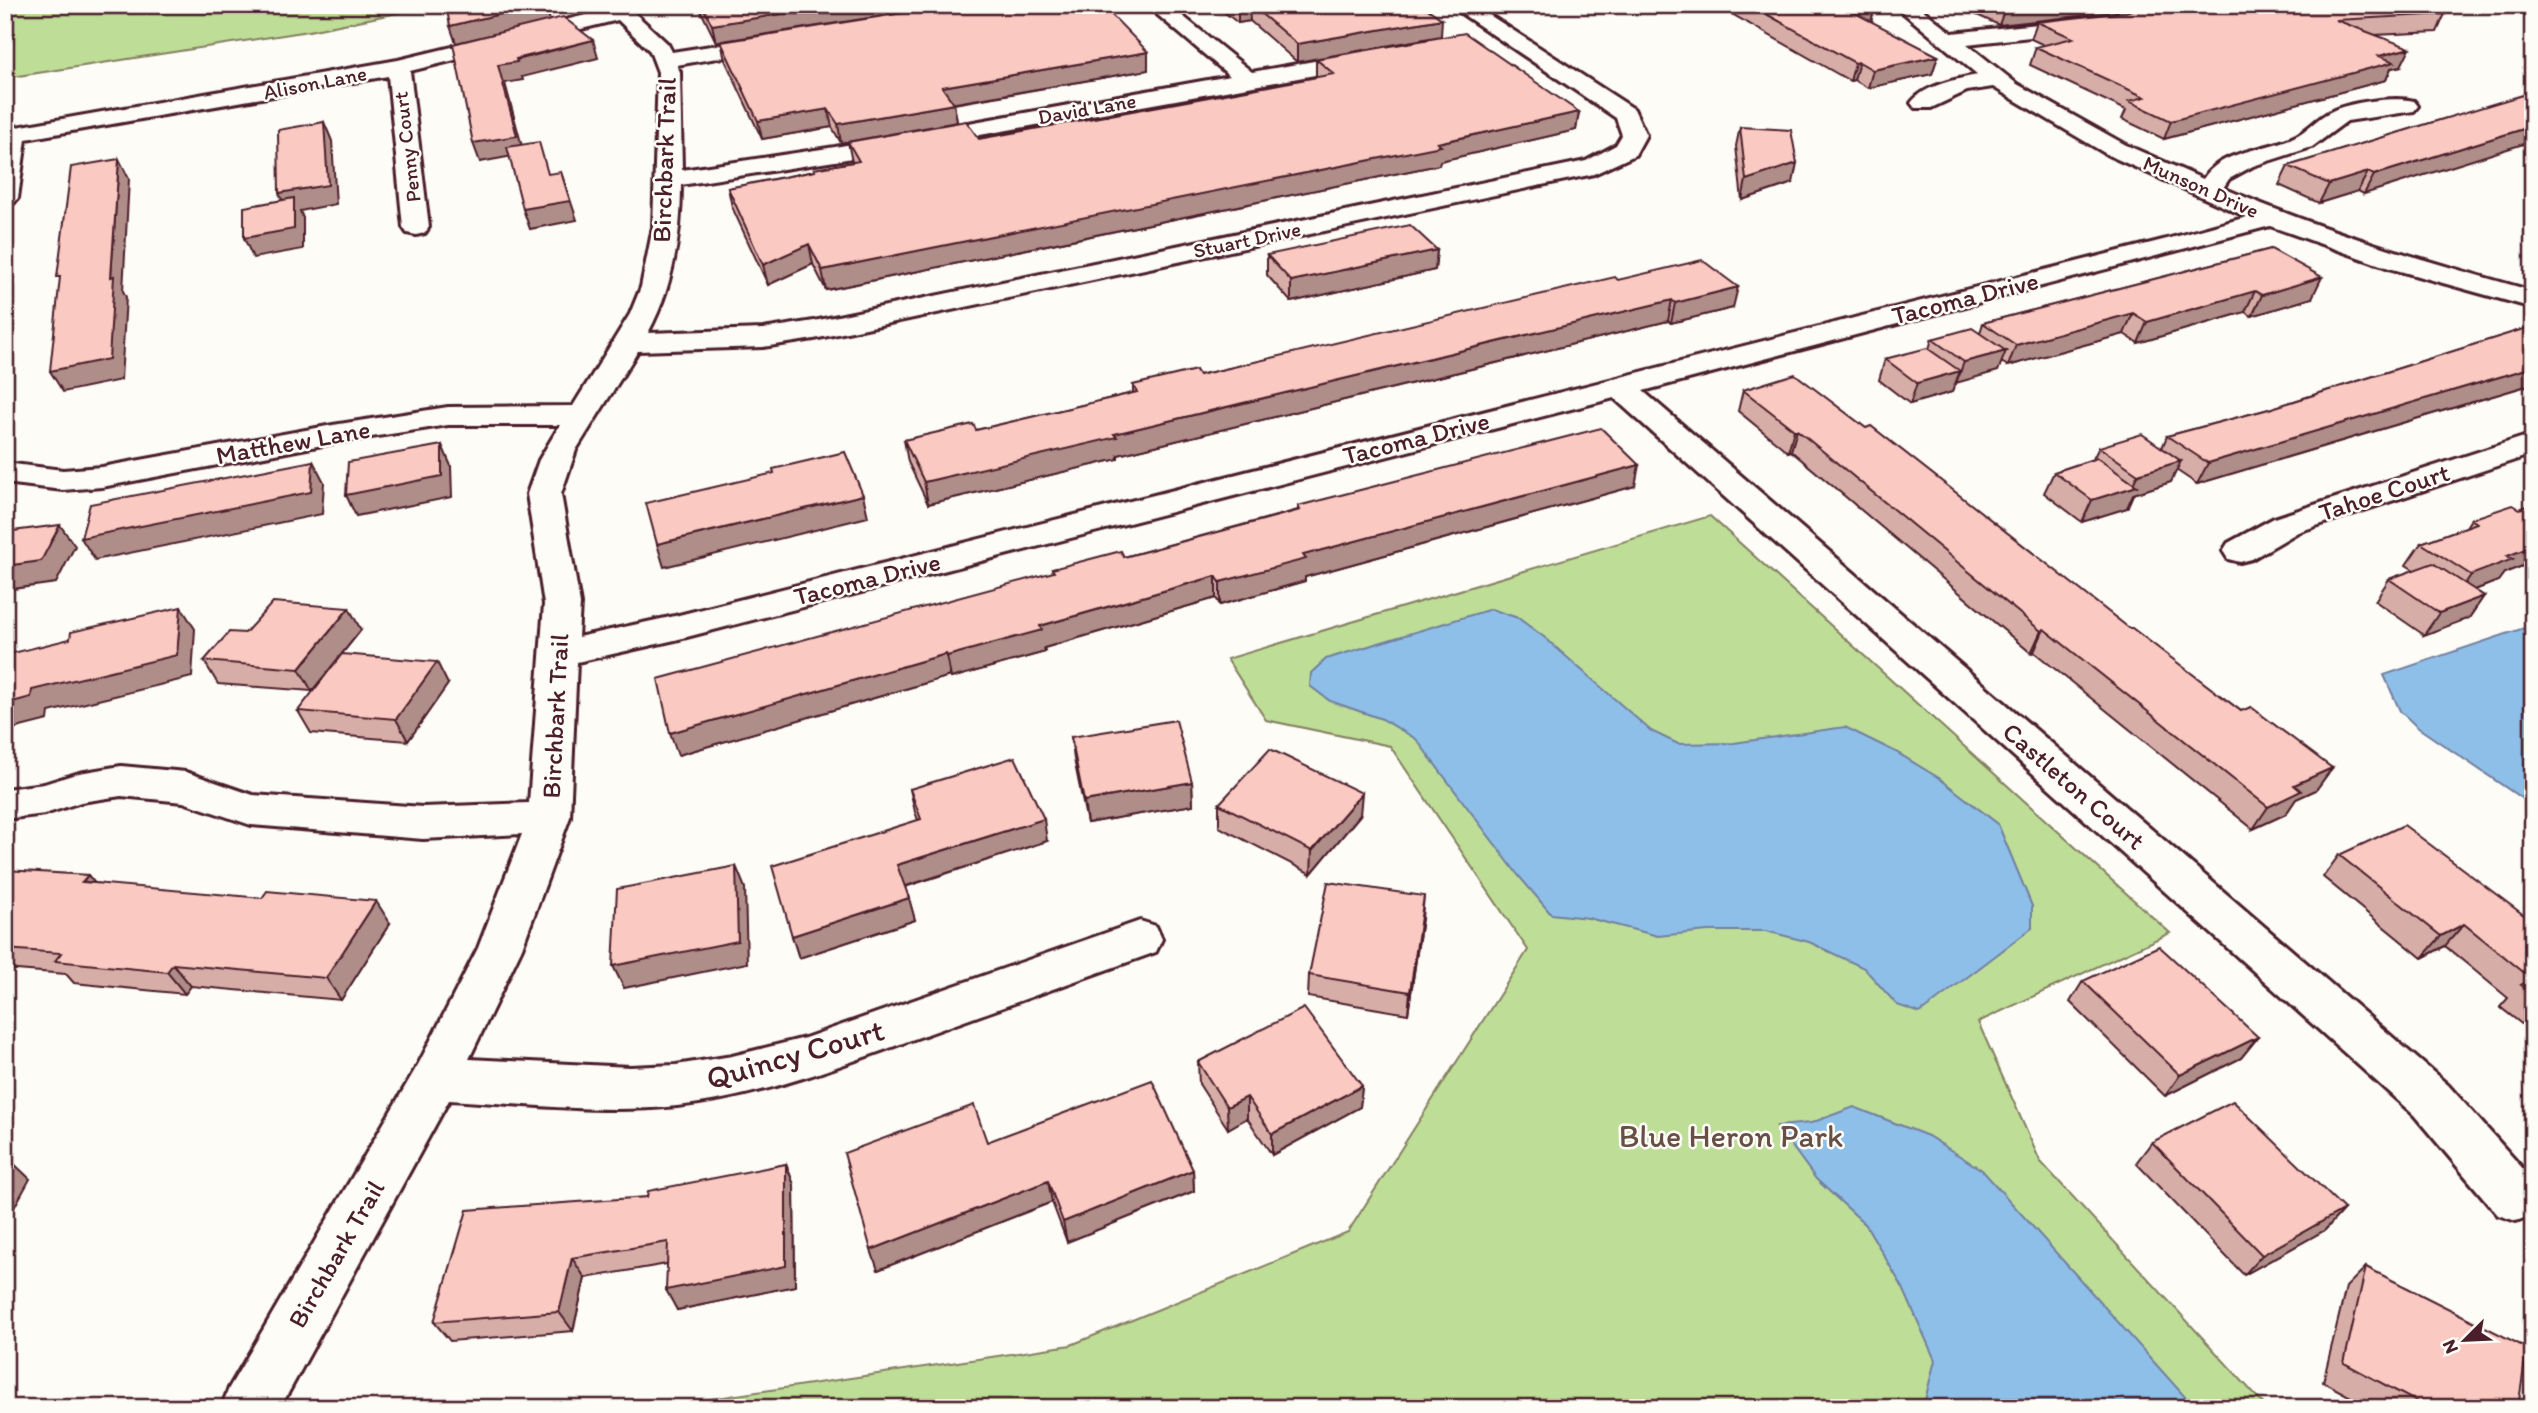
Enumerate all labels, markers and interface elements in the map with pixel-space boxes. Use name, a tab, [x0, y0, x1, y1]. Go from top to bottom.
street label: Alison Lane	[261, 60, 369, 105]
street label: Birchbark Trail	[645, 77, 683, 243]
street label: David Lane	[1036, 88, 1138, 129]
street label: Penny Court	[387, 90, 426, 204]
street label: Munson Drive	[2140, 150, 2263, 223]
street label: Stuart Drive	[1191, 216, 1303, 263]
street label: Tacoma Drive	[1888, 264, 2042, 332]
street label: Tacoma Drive	[1339, 404, 1493, 472]
street label: Matthew Lane	[213, 413, 373, 471]
street label: Tahoe Court	[2315, 456, 2454, 528]
street label: Tacoma Drive	[790, 545, 944, 613]
street label: Birchbark Trail	[535, 633, 575, 799]
street label: Castleton Court	[1996, 715, 2152, 857]
street label: Quincy Court	[702, 1010, 888, 1098]
park label: Blue Heron Park	[1619, 1117, 1843, 1155]
street label: Birchbark Trail	[281, 1174, 391, 1334]
north arrow	[2430, 1304, 2500, 1374]
text: N	[2437, 1336, 2463, 1357]

